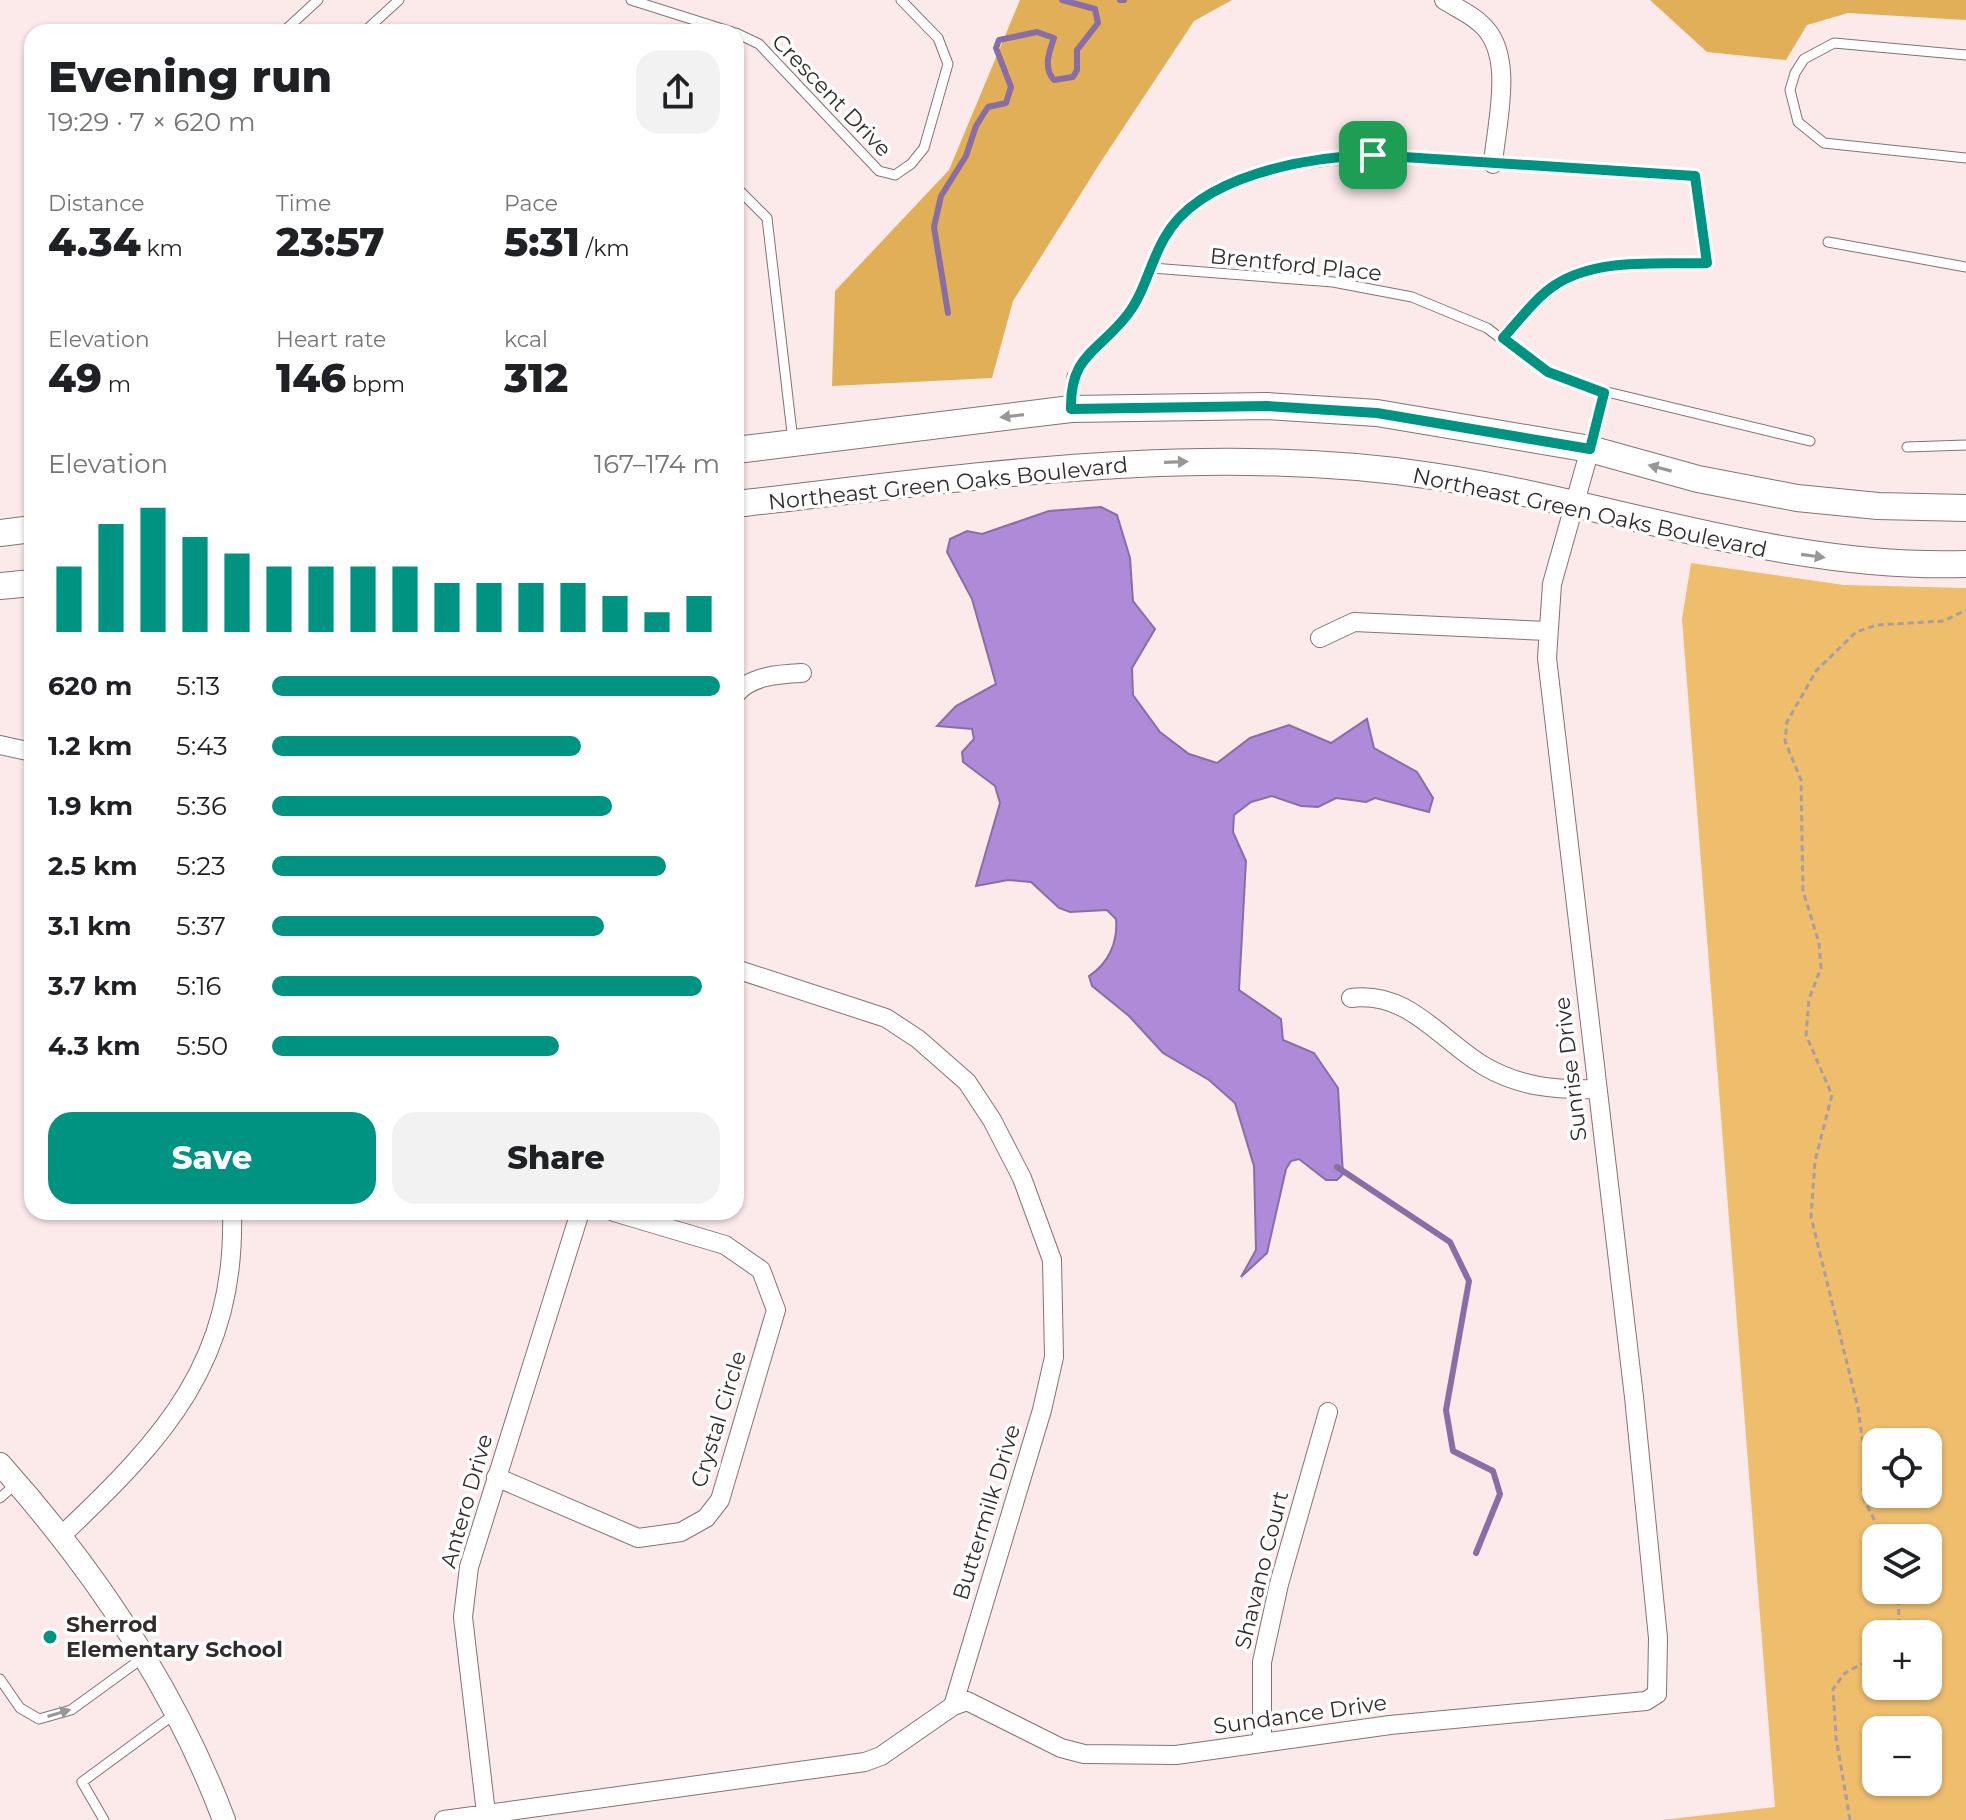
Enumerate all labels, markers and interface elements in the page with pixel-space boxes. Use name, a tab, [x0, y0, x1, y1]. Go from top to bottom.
street label: Crescent Drive	[766, 28, 897, 163]
text: Evening run	[48, 49, 332, 103]
button: share	[636, 50, 720, 134]
text: 19:29 · 7 × 620 m	[48, 106, 256, 138]
pin	[1339, 121, 1407, 189]
icon: arrive	[1351, 133, 1395, 177]
text: Distance	[48, 190, 145, 217]
text: Time	[276, 190, 331, 217]
text: Pace	[504, 190, 558, 217]
text: 4.34	[48, 217, 141, 266]
text: 23:57	[276, 217, 385, 266]
text: 5:31	[504, 217, 580, 266]
text: km	[141, 235, 183, 262]
text: /km	[580, 235, 630, 262]
street label: Brentford Place	[1209, 242, 1383, 287]
text: Elevation	[48, 326, 150, 353]
text: Heart rate	[276, 326, 386, 353]
text: kcal	[504, 326, 548, 353]
text: 49	[48, 353, 102, 402]
text: 146	[276, 353, 346, 402]
text: 312	[504, 353, 568, 402]
text: m	[102, 371, 131, 398]
text: bpm	[346, 371, 405, 398]
one-way arrow	[999, 410, 1024, 423]
text: Elevation	[48, 448, 168, 480]
text: 167–174 m	[594, 448, 720, 480]
street label: Northeast Green Oaks Boulevard	[767, 451, 1129, 516]
one-way arrow	[1164, 456, 1189, 469]
street label: Northeast Green Oaks Boulevard	[1410, 462, 1770, 563]
one-way arrow	[1647, 462, 1672, 474]
one-way arrow	[1801, 550, 1826, 563]
text: 620 m	[48, 670, 132, 702]
text: 5:13	[176, 670, 220, 702]
text: 1.2 km	[48, 730, 132, 762]
text: 5:43	[176, 730, 228, 762]
text: 1.9 km	[48, 790, 133, 822]
text: 5:36	[176, 790, 227, 822]
text: 2.5 km	[48, 850, 137, 882]
text: 5:23	[176, 850, 226, 882]
text: 3.1 km	[48, 910, 132, 942]
text: 5:37	[176, 910, 226, 942]
text: 3.7 km	[48, 970, 137, 1002]
text: 5:16	[176, 970, 221, 1002]
street label: Sunrise Drive	[1548, 995, 1593, 1143]
text: 4.3 km	[48, 1030, 140, 1062]
text: 5:50	[176, 1030, 228, 1062]
button: Save	[48, 1112, 376, 1204]
button: Share	[392, 1112, 720, 1204]
street label: Crystal Circle	[685, 1348, 752, 1491]
street label: Buttermilk Drive	[947, 1421, 1026, 1603]
map controls	[1862, 1428, 1942, 1796]
button: locate	[1862, 1428, 1942, 1508]
street label: Antero Drive	[434, 1431, 499, 1571]
street label: Shavano Court	[1229, 1488, 1294, 1652]
button: layers	[1862, 1524, 1942, 1604]
place label: Sherrod Elementary School	[66, 1611, 283, 1663]
button: +	[1862, 1620, 1942, 1700]
marker: Sherrod Elementary School	[41, 1628, 59, 1646]
street label: Sundance Drive	[1212, 1689, 1389, 1740]
one-way arrow	[47, 1706, 71, 1719]
button: −	[1862, 1716, 1942, 1796]

